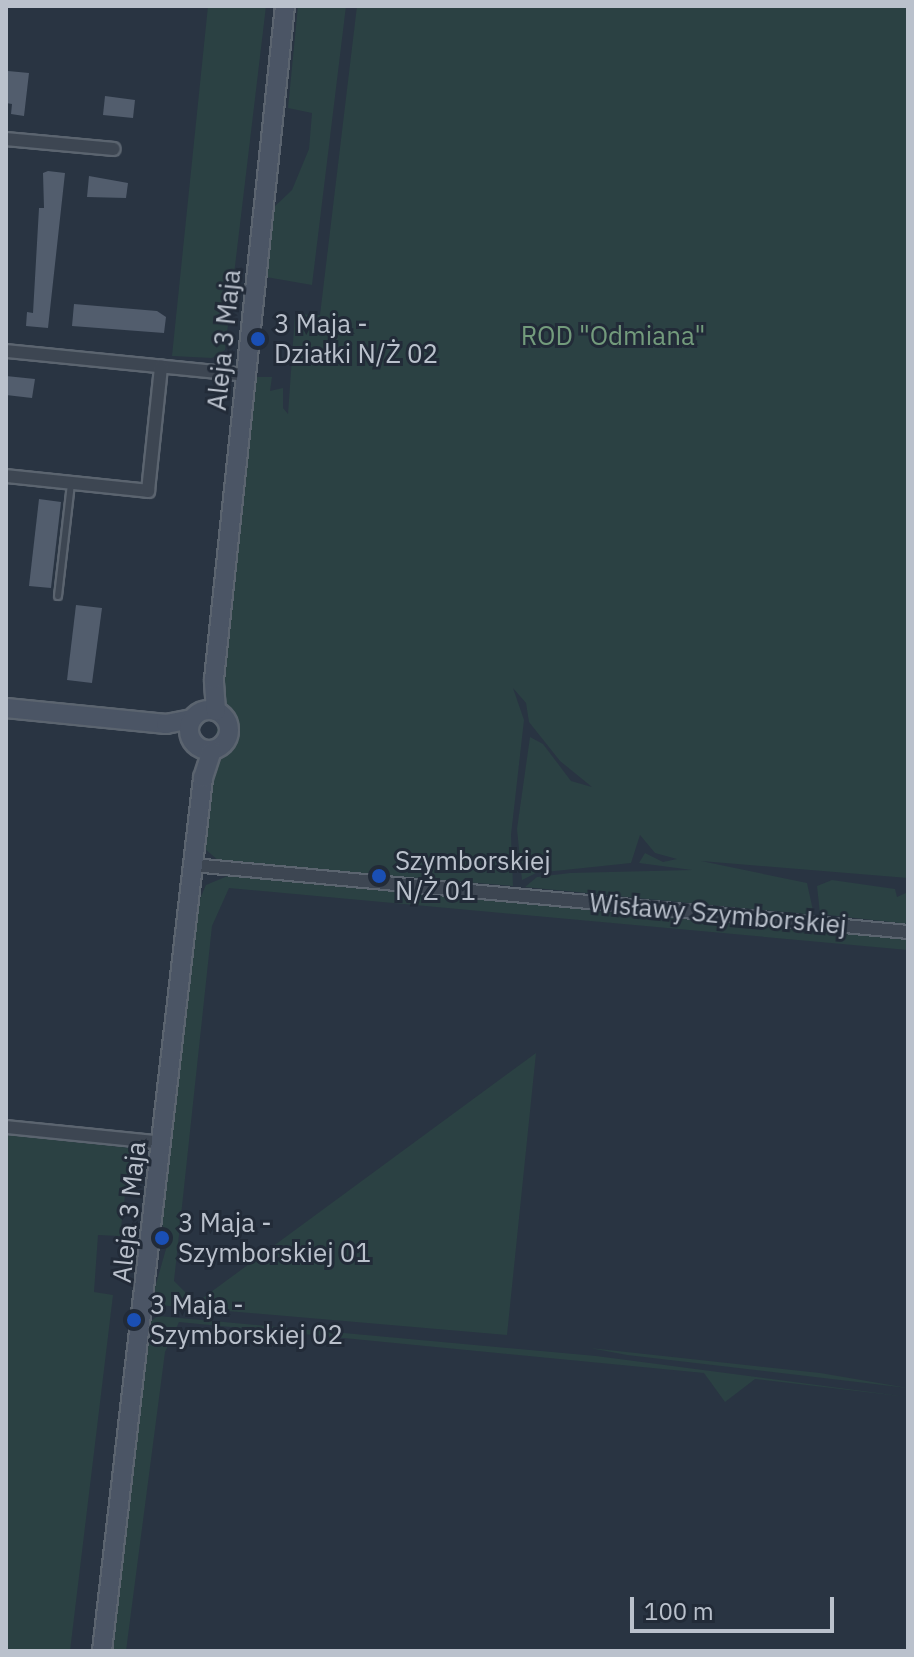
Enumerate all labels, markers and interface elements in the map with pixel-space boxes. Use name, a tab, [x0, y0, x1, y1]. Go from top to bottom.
street label: Aleja 3 Maja	[201, 268, 247, 412]
place label: 3 Maja - Działki N/Ż 02	[274, 308, 438, 370]
park label: ROD "Odmiana"	[521, 320, 705, 352]
marker: 3 Maja - Działki N/Ż 02	[249, 330, 267, 348]
place label: Szymborskiej N/Ż 01	[395, 845, 551, 906]
marker: Szymborskiej N/Ż 01	[370, 867, 388, 885]
street label: Wisławy Szymborskiej	[588, 887, 848, 941]
street label: Aleja 3 Maja	[106, 1140, 152, 1284]
place label: 3 Maja - Szymborskiej 01	[178, 1207, 371, 1268]
marker: 3 Maja - Szymborskiej 01	[153, 1229, 171, 1247]
place label: 3 Maja - Szymborskiej 02	[150, 1289, 343, 1350]
marker: 3 Maja - Szymborskiej 02	[125, 1311, 143, 1329]
scale bar	[634, 1581, 838, 1631]
text: 100 m	[644, 1595, 714, 1627]

